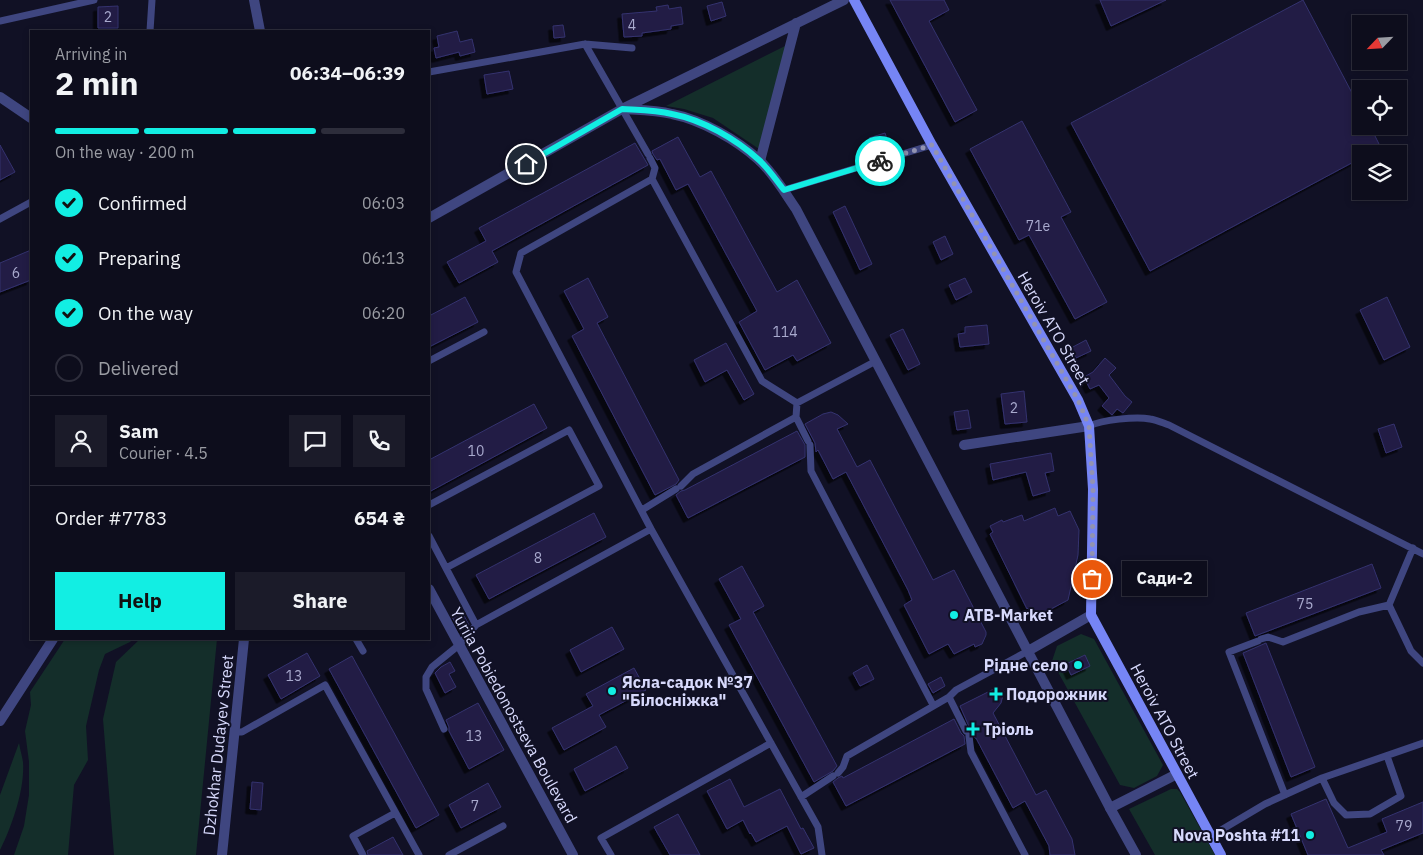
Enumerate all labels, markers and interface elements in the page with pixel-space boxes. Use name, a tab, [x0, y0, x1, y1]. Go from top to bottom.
house number: 2	[104, 8, 112, 26]
north arrow	[1352, 15, 1408, 70]
map controls	[1352, 15, 1407, 200]
house number: 4	[628, 16, 636, 34]
text: Arriving in	[55, 44, 127, 64]
text: 06:34–06:39	[290, 61, 405, 85]
text: 2 min	[55, 62, 139, 104]
button: locate	[1352, 80, 1407, 135]
courier	[855, 136, 905, 186]
text: On the way · 200 m	[55, 142, 194, 162]
pin	[505, 143, 547, 185]
button: layers	[1352, 145, 1407, 200]
icon: bike	[866, 147, 894, 175]
icon: home	[512, 150, 540, 178]
icon: check	[55, 189, 83, 217]
text: Confirmed	[98, 191, 187, 215]
text: 06:03	[362, 193, 405, 213]
house number: 71е	[1026, 217, 1051, 235]
icon: check	[55, 244, 83, 272]
text: Preparing	[98, 246, 180, 270]
text: 06:13	[362, 248, 405, 268]
house number: 6	[12, 264, 20, 282]
street label: Heroiv ATO Street	[1013, 268, 1095, 388]
icon: check	[55, 299, 83, 327]
text: On the way	[98, 301, 193, 325]
text: 06:20	[362, 303, 405, 323]
house number: 114	[772, 323, 798, 341]
text: Delivered	[98, 356, 179, 380]
house number: 2	[1010, 399, 1018, 417]
button: person	[55, 415, 107, 467]
button: chat	[289, 415, 341, 467]
button: phone	[353, 415, 405, 467]
text: Sam	[119, 419, 159, 443]
house number: 10	[468, 442, 484, 460]
text: Courier · 4.5	[119, 443, 208, 463]
text: Order #7783	[55, 506, 167, 530]
text: 654 ₴	[354, 506, 405, 530]
house number: 8	[534, 549, 542, 567]
pin	[1071, 558, 1113, 600]
callout: Сади-2	[1122, 562, 1207, 596]
icon: bag	[1078, 565, 1106, 593]
text: Сади-2	[1137, 568, 1192, 588]
button: Help	[55, 572, 225, 630]
button: Share	[235, 572, 405, 630]
house number: 75	[1297, 595, 1313, 613]
street label: Yuriia Pobiedonostseva Boulevard	[446, 604, 582, 826]
place label: ATB-Market	[964, 605, 1053, 625]
marker: ATB-Market	[948, 609, 960, 621]
street label: Dzhokhar Dudayev Street	[199, 654, 237, 836]
place label: Рідне село	[984, 655, 1068, 675]
marker: Рідне село	[1072, 659, 1084, 671]
street label: Heroiv ATO Street	[1126, 660, 1204, 782]
house number: 13	[286, 667, 302, 685]
place label: Ясла-садок №37 "Білосніжка"	[622, 672, 753, 710]
place label: Подорожник	[1006, 684, 1107, 704]
marker: Ясла-садок №37 "Білосніжка"	[606, 685, 618, 697]
marker: Подорожник	[990, 688, 1002, 700]
place label: Тріоль	[983, 719, 1034, 739]
marker: Тріоль	[967, 723, 979, 735]
house number: 13	[466, 727, 482, 745]
house number: 7	[471, 797, 479, 815]
house number: 79	[1396, 817, 1412, 835]
place label: Nova Poshta #11	[1173, 825, 1300, 845]
marker: Nova Poshta #11	[1304, 829, 1316, 841]

